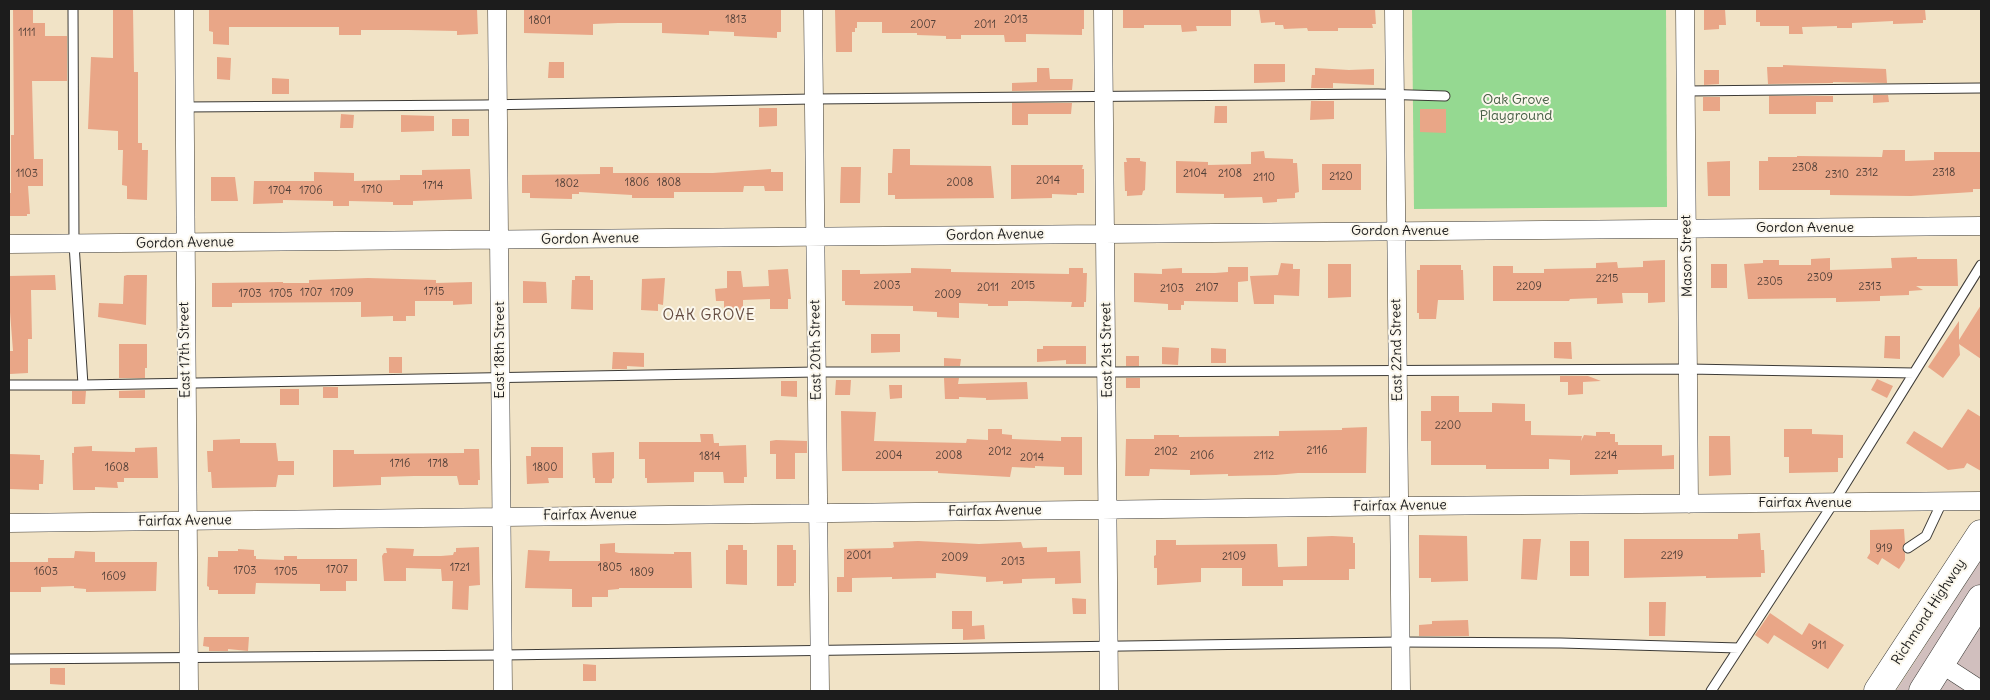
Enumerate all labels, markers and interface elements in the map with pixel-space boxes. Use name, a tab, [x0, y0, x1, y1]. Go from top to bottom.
house number: 1813	[725, 13, 747, 27]
house number: 2013	[1004, 13, 1028, 27]
house number: 1801	[529, 14, 551, 28]
house number: 2007	[910, 18, 936, 32]
house number: 2011	[974, 18, 996, 32]
house number: 1111	[18, 26, 36, 40]
park label: Oak Grove Playground	[1479, 92, 1553, 124]
house number: 2308	[1792, 161, 1818, 175]
house number: 2312	[1856, 166, 1878, 180]
house number: 2318	[1933, 166, 1955, 180]
house number: 1103	[16, 167, 38, 181]
house number: 2104	[1183, 167, 1207, 181]
house number: 2108	[1218, 167, 1242, 181]
house number: 2310	[1825, 168, 1849, 182]
house number: 2120	[1329, 170, 1353, 184]
house number: 2110	[1253, 171, 1275, 185]
house number: 2014	[1036, 174, 1060, 188]
house number: 1806	[625, 176, 649, 190]
house number: 1808	[657, 176, 681, 190]
house number: 2008	[947, 176, 973, 190]
house number: 1802	[555, 177, 579, 191]
house number: 1714	[423, 179, 443, 193]
house number: 1710	[361, 183, 383, 197]
house number: 1704	[268, 184, 292, 198]
house number: 1706	[299, 184, 323, 198]
street label: Mason Street	[1678, 215, 1696, 297]
street label: Gordon Avenue	[1756, 220, 1854, 236]
street label: Gordon Avenue	[1351, 223, 1449, 239]
street label: Gordon Avenue	[946, 226, 1044, 244]
street label: Gordon Avenue	[541, 230, 639, 248]
street label: Gordon Avenue	[136, 234, 234, 252]
house number: 2309	[1807, 271, 1833, 285]
house number: 2215	[1596, 272, 1618, 286]
house number: 2305	[1757, 275, 1783, 289]
house number: 2003	[874, 279, 900, 293]
house number: 2015	[1011, 279, 1035, 293]
house number: 2209	[1516, 280, 1542, 294]
house number: 2313	[1859, 280, 1881, 294]
house number: 2011	[977, 281, 999, 295]
house number: 2107	[1196, 281, 1218, 295]
house number: 2103	[1160, 282, 1184, 296]
house number: 1715	[424, 285, 444, 299]
house number: 1707	[300, 286, 322, 300]
house number: 1709	[330, 286, 354, 300]
house number: 1703	[238, 287, 262, 301]
house number: 1705	[269, 287, 293, 301]
house number: 2009	[935, 288, 961, 302]
street label: East 22nd Street	[1388, 298, 1406, 402]
street label: East 20th Street	[807, 299, 825, 401]
street label: East 18th Street	[492, 301, 508, 399]
street label: East 17th Street	[176, 302, 194, 398]
street label: East 21st Street	[1098, 302, 1116, 398]
district label: OAK GROVE	[661, 307, 757, 325]
house number: 2200	[1435, 419, 1461, 433]
house number: 2116	[1306, 444, 1328, 458]
house number: 2012	[988, 445, 1012, 459]
house number: 2102	[1154, 445, 1178, 459]
house number: 2004	[876, 449, 902, 463]
house number: 2008	[936, 449, 962, 463]
house number: 2106	[1190, 449, 1214, 463]
house number: 2112	[1254, 449, 1274, 463]
house number: 2214	[1595, 449, 1617, 463]
house number: 1814	[699, 450, 721, 464]
house number: 2014	[1020, 451, 1044, 465]
house number: 1716	[390, 457, 410, 471]
house number: 1718	[428, 457, 448, 471]
house number: 1608	[105, 461, 129, 475]
house number: 1800	[532, 461, 558, 475]
street label: Fairfax Avenue	[1758, 495, 1852, 511]
street label: Fairfax Avenue	[1353, 497, 1447, 515]
street label: Fairfax Avenue	[948, 502, 1042, 520]
street label: Fairfax Avenue	[543, 506, 637, 524]
street label: Fairfax Avenue	[138, 512, 232, 530]
house number: 919	[1875, 542, 1893, 556]
house number: 2001	[847, 549, 871, 563]
house number: 2219	[1661, 549, 1683, 563]
house number: 2109	[1222, 550, 1246, 564]
house number: 2009	[942, 551, 968, 565]
house number: 2013	[1001, 555, 1025, 569]
street label: Richmond Highway	[1888, 556, 1970, 668]
house number: 1721	[450, 561, 470, 575]
house number: 1805	[598, 561, 622, 575]
house number: 1707	[326, 563, 348, 577]
house number: 1703	[233, 564, 257, 578]
house number: 1603	[34, 565, 58, 579]
house number: 1705	[274, 565, 298, 579]
house number: 1809	[630, 566, 654, 580]
house number: 1609	[102, 570, 126, 584]
house number: 911	[1811, 639, 1827, 653]

